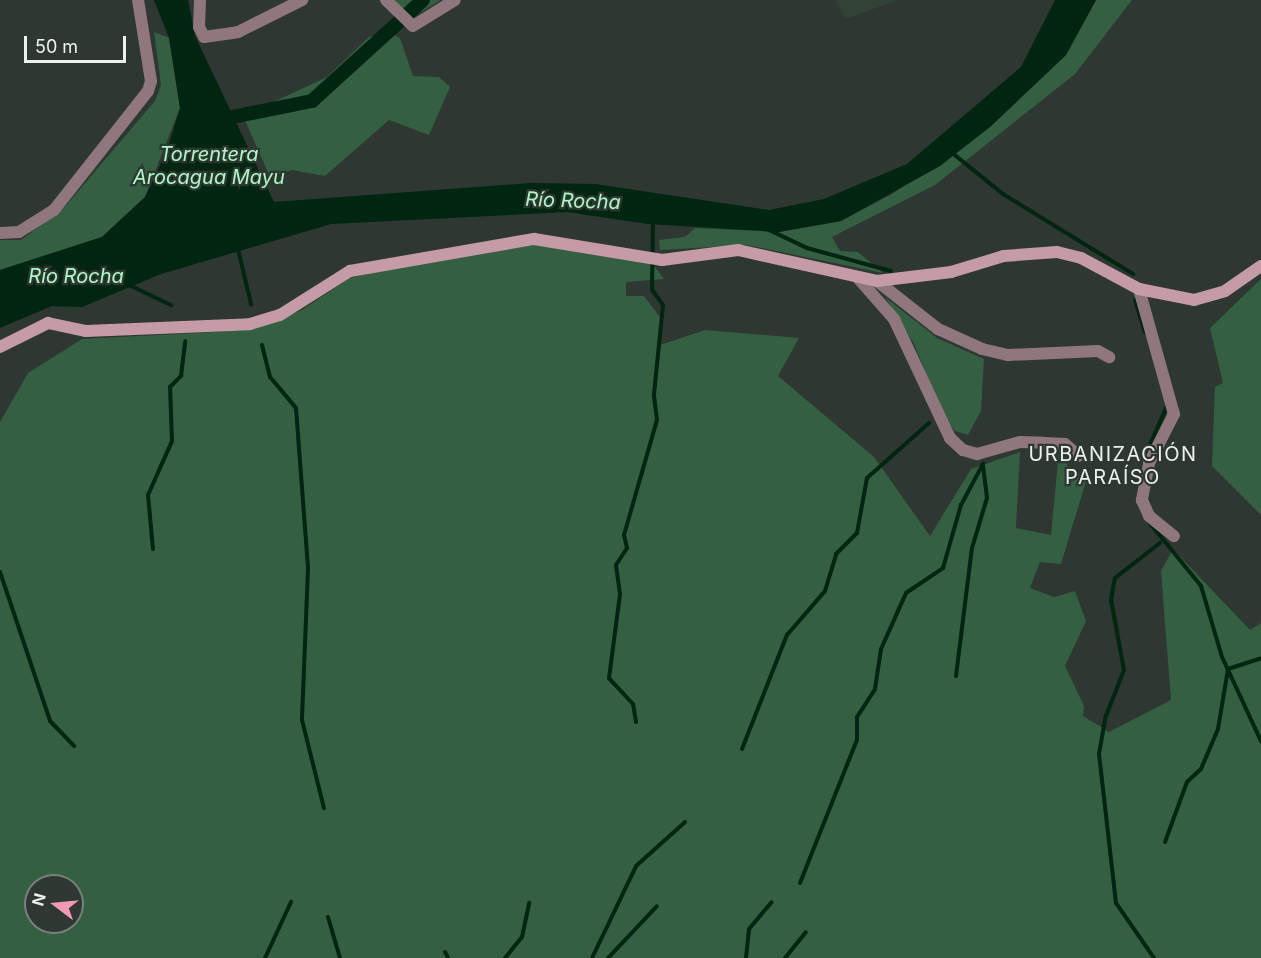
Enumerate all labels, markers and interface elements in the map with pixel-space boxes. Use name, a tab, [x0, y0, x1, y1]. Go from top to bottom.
scale bar	[27, 24, 129, 62]
text: 50 m	[35, 36, 78, 57]
water label: Torrentera Arocagua Mayu	[133, 142, 285, 189]
water label: Río Rocha	[525, 187, 621, 215]
water label: Río Rocha	[28, 264, 124, 288]
district label: URBANIZACIÓN PARAÍSO	[1028, 443, 1198, 490]
north arrow	[24, 874, 84, 934]
text: N	[27, 891, 50, 908]

